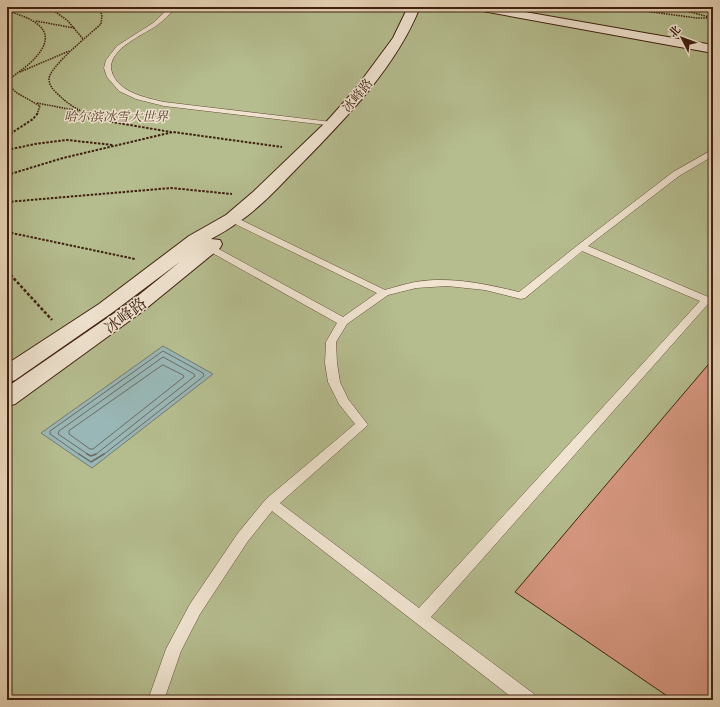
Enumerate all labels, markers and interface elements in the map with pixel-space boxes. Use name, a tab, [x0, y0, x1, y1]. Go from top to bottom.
north arrow	[662, 18, 702, 58]
text: 北	[666, 23, 684, 41]
street label: 冰峰路	[339, 76, 376, 116]
park label: 哈尔滨冰雪大世界	[64, 109, 169, 125]
street label: 冰峰路	[100, 293, 151, 338]

